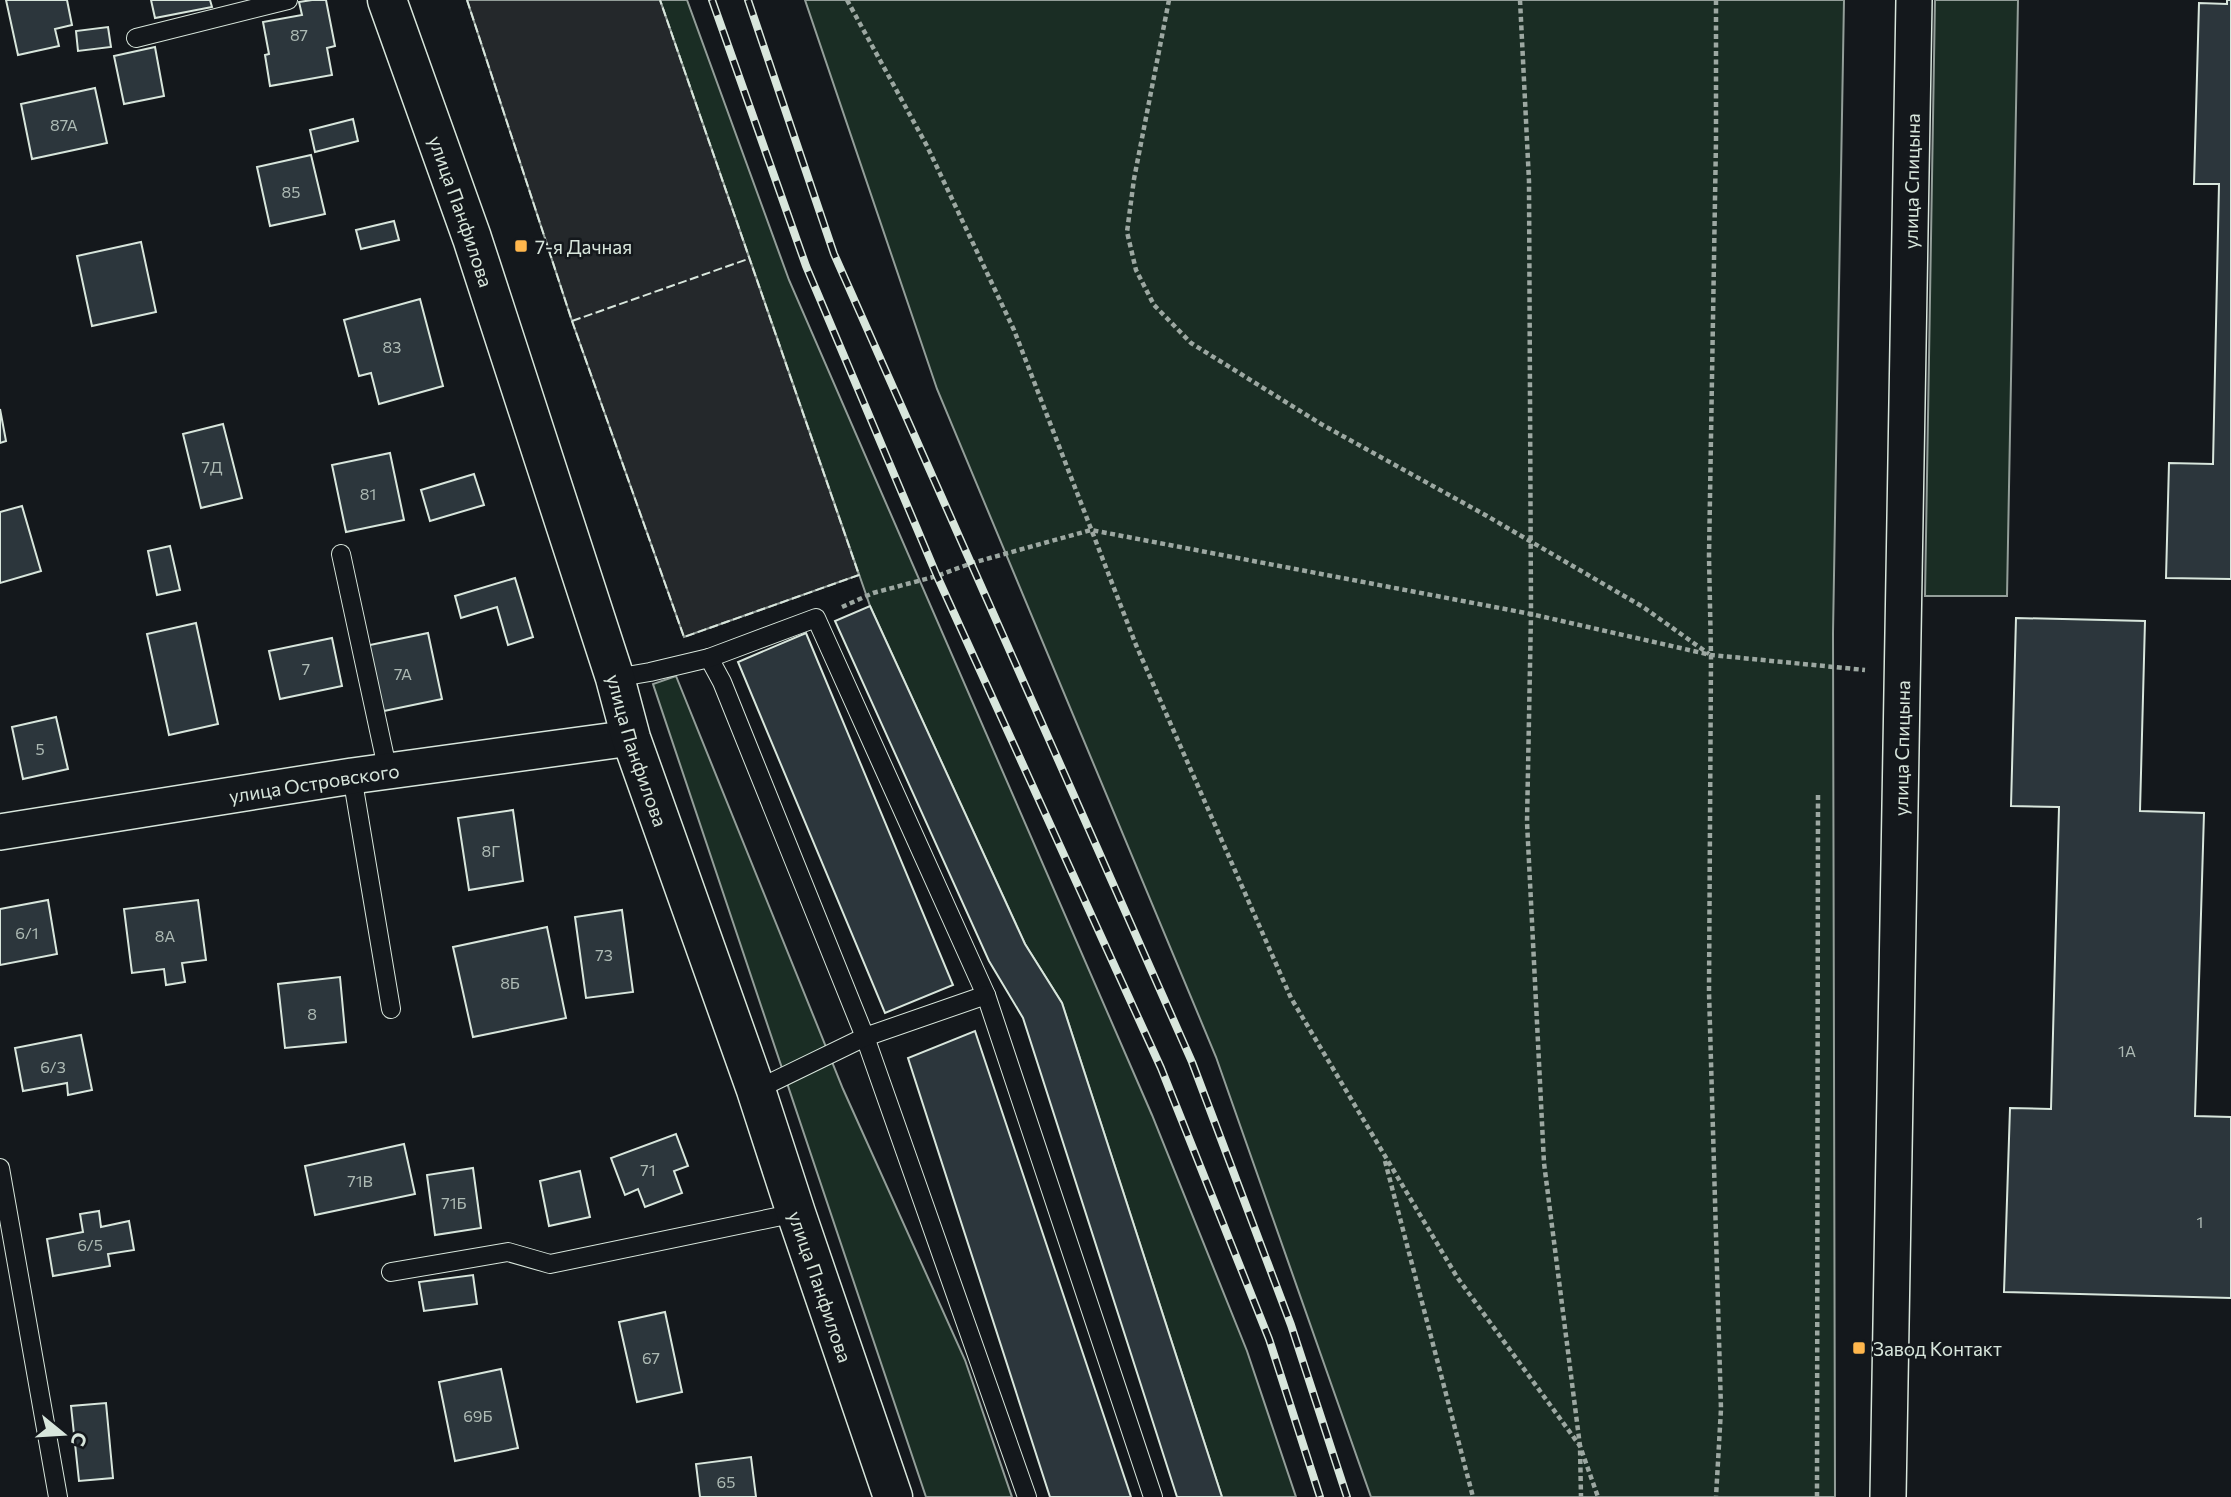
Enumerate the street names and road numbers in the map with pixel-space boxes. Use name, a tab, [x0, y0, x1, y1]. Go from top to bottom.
street label: улица Спицына	[1898, 113, 1924, 249]
street label: улица Панфилова	[425, 132, 499, 290]
street label: улица Панфилова	[603, 671, 673, 829]
street label: улица Спицына	[1888, 680, 1914, 816]
street label: улица Островского	[227, 758, 401, 807]
street label: улица Панфилова	[785, 1208, 858, 1365]

